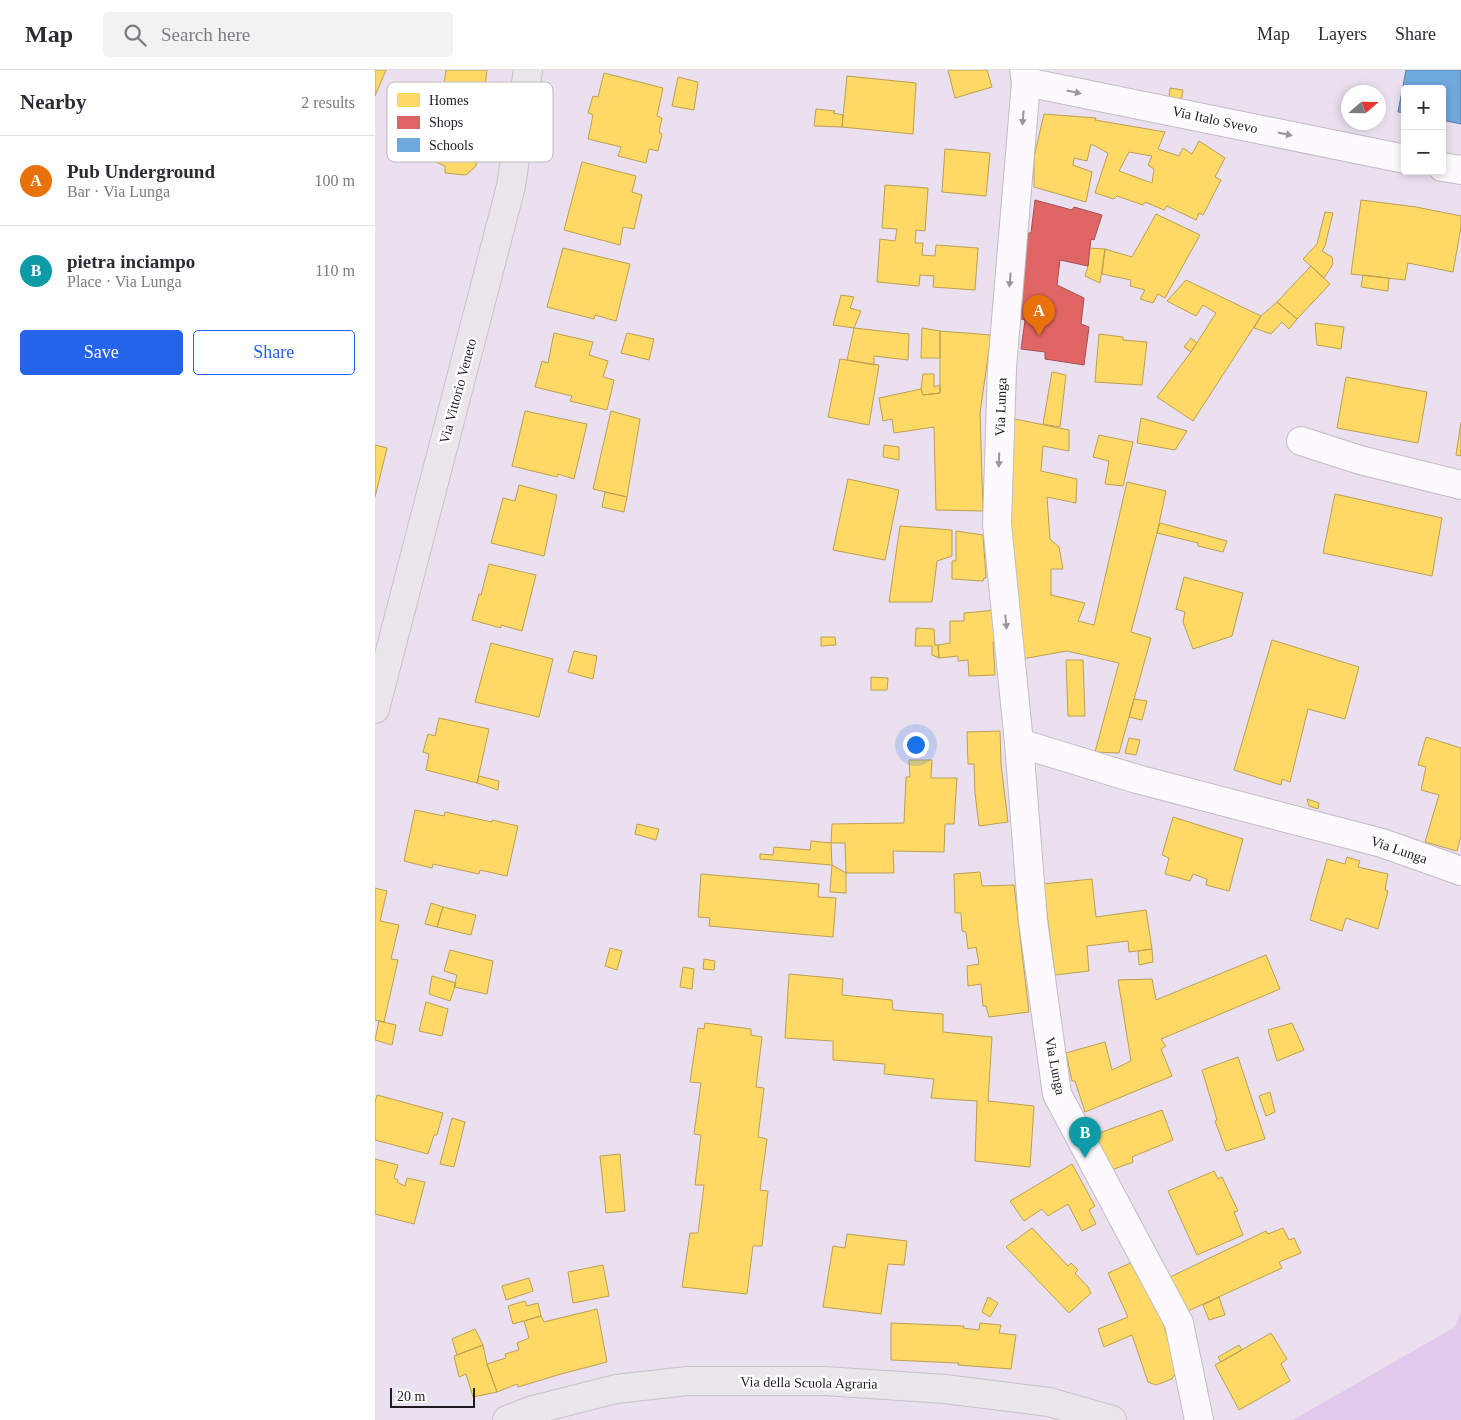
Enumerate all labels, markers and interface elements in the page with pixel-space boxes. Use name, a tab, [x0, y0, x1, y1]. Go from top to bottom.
search box	[103, 12, 453, 57]
text: Map	[25, 21, 73, 47]
icon: search	[121, 21, 149, 49]
text: Search here	[161, 24, 250, 45]
text: Map	[1257, 24, 1290, 44]
text: Layers	[1318, 24, 1367, 44]
text: Share	[1395, 24, 1436, 44]
legend	[387, 82, 553, 162]
north arrow	[1341, 85, 1386, 130]
map controls	[1401, 85, 1446, 175]
button: +	[1401, 85, 1446, 130]
one-way arrow	[1066, 88, 1082, 96]
text: Nearby	[20, 90, 87, 114]
text: Homes	[429, 93, 469, 108]
text: 2 results	[301, 94, 355, 111]
street label: Via Italo Svevo	[1171, 104, 1259, 136]
one-way arrow	[1019, 111, 1027, 127]
text: Shops	[429, 115, 463, 130]
button: −	[1401, 130, 1446, 175]
one-way arrow	[1277, 131, 1293, 139]
text: Schools	[429, 138, 473, 153]
text: Pub Underground	[67, 161, 215, 182]
text: A	[30, 172, 42, 189]
text: 100 m	[315, 172, 355, 189]
text: Bar · Via Lunga	[67, 183, 170, 200]
text: pietra inciampo	[67, 251, 195, 272]
text: B	[31, 262, 41, 279]
text: 110 m	[315, 262, 355, 279]
text: Place · Via Lunga	[67, 273, 182, 290]
one-way arrow	[1006, 273, 1014, 289]
pin: A	[1023, 295, 1055, 336]
button: Save	[20, 330, 183, 375]
button: Share	[193, 330, 355, 375]
street label: Via Vittorio Veneto	[437, 337, 479, 445]
street label: Via Lunga	[992, 377, 1010, 437]
one-way arrow	[995, 452, 1003, 468]
one-way arrow	[1003, 614, 1011, 630]
your location	[903, 732, 929, 758]
street label: Via Lunga	[1369, 833, 1430, 867]
street label: Via Lunga	[1042, 1036, 1068, 1097]
pin: B	[1069, 1117, 1101, 1158]
street label: Via della Scuola Agraria	[740, 1374, 878, 1392]
scale bar	[390, 1385, 475, 1408]
text: 20 m	[397, 1389, 425, 1404]

